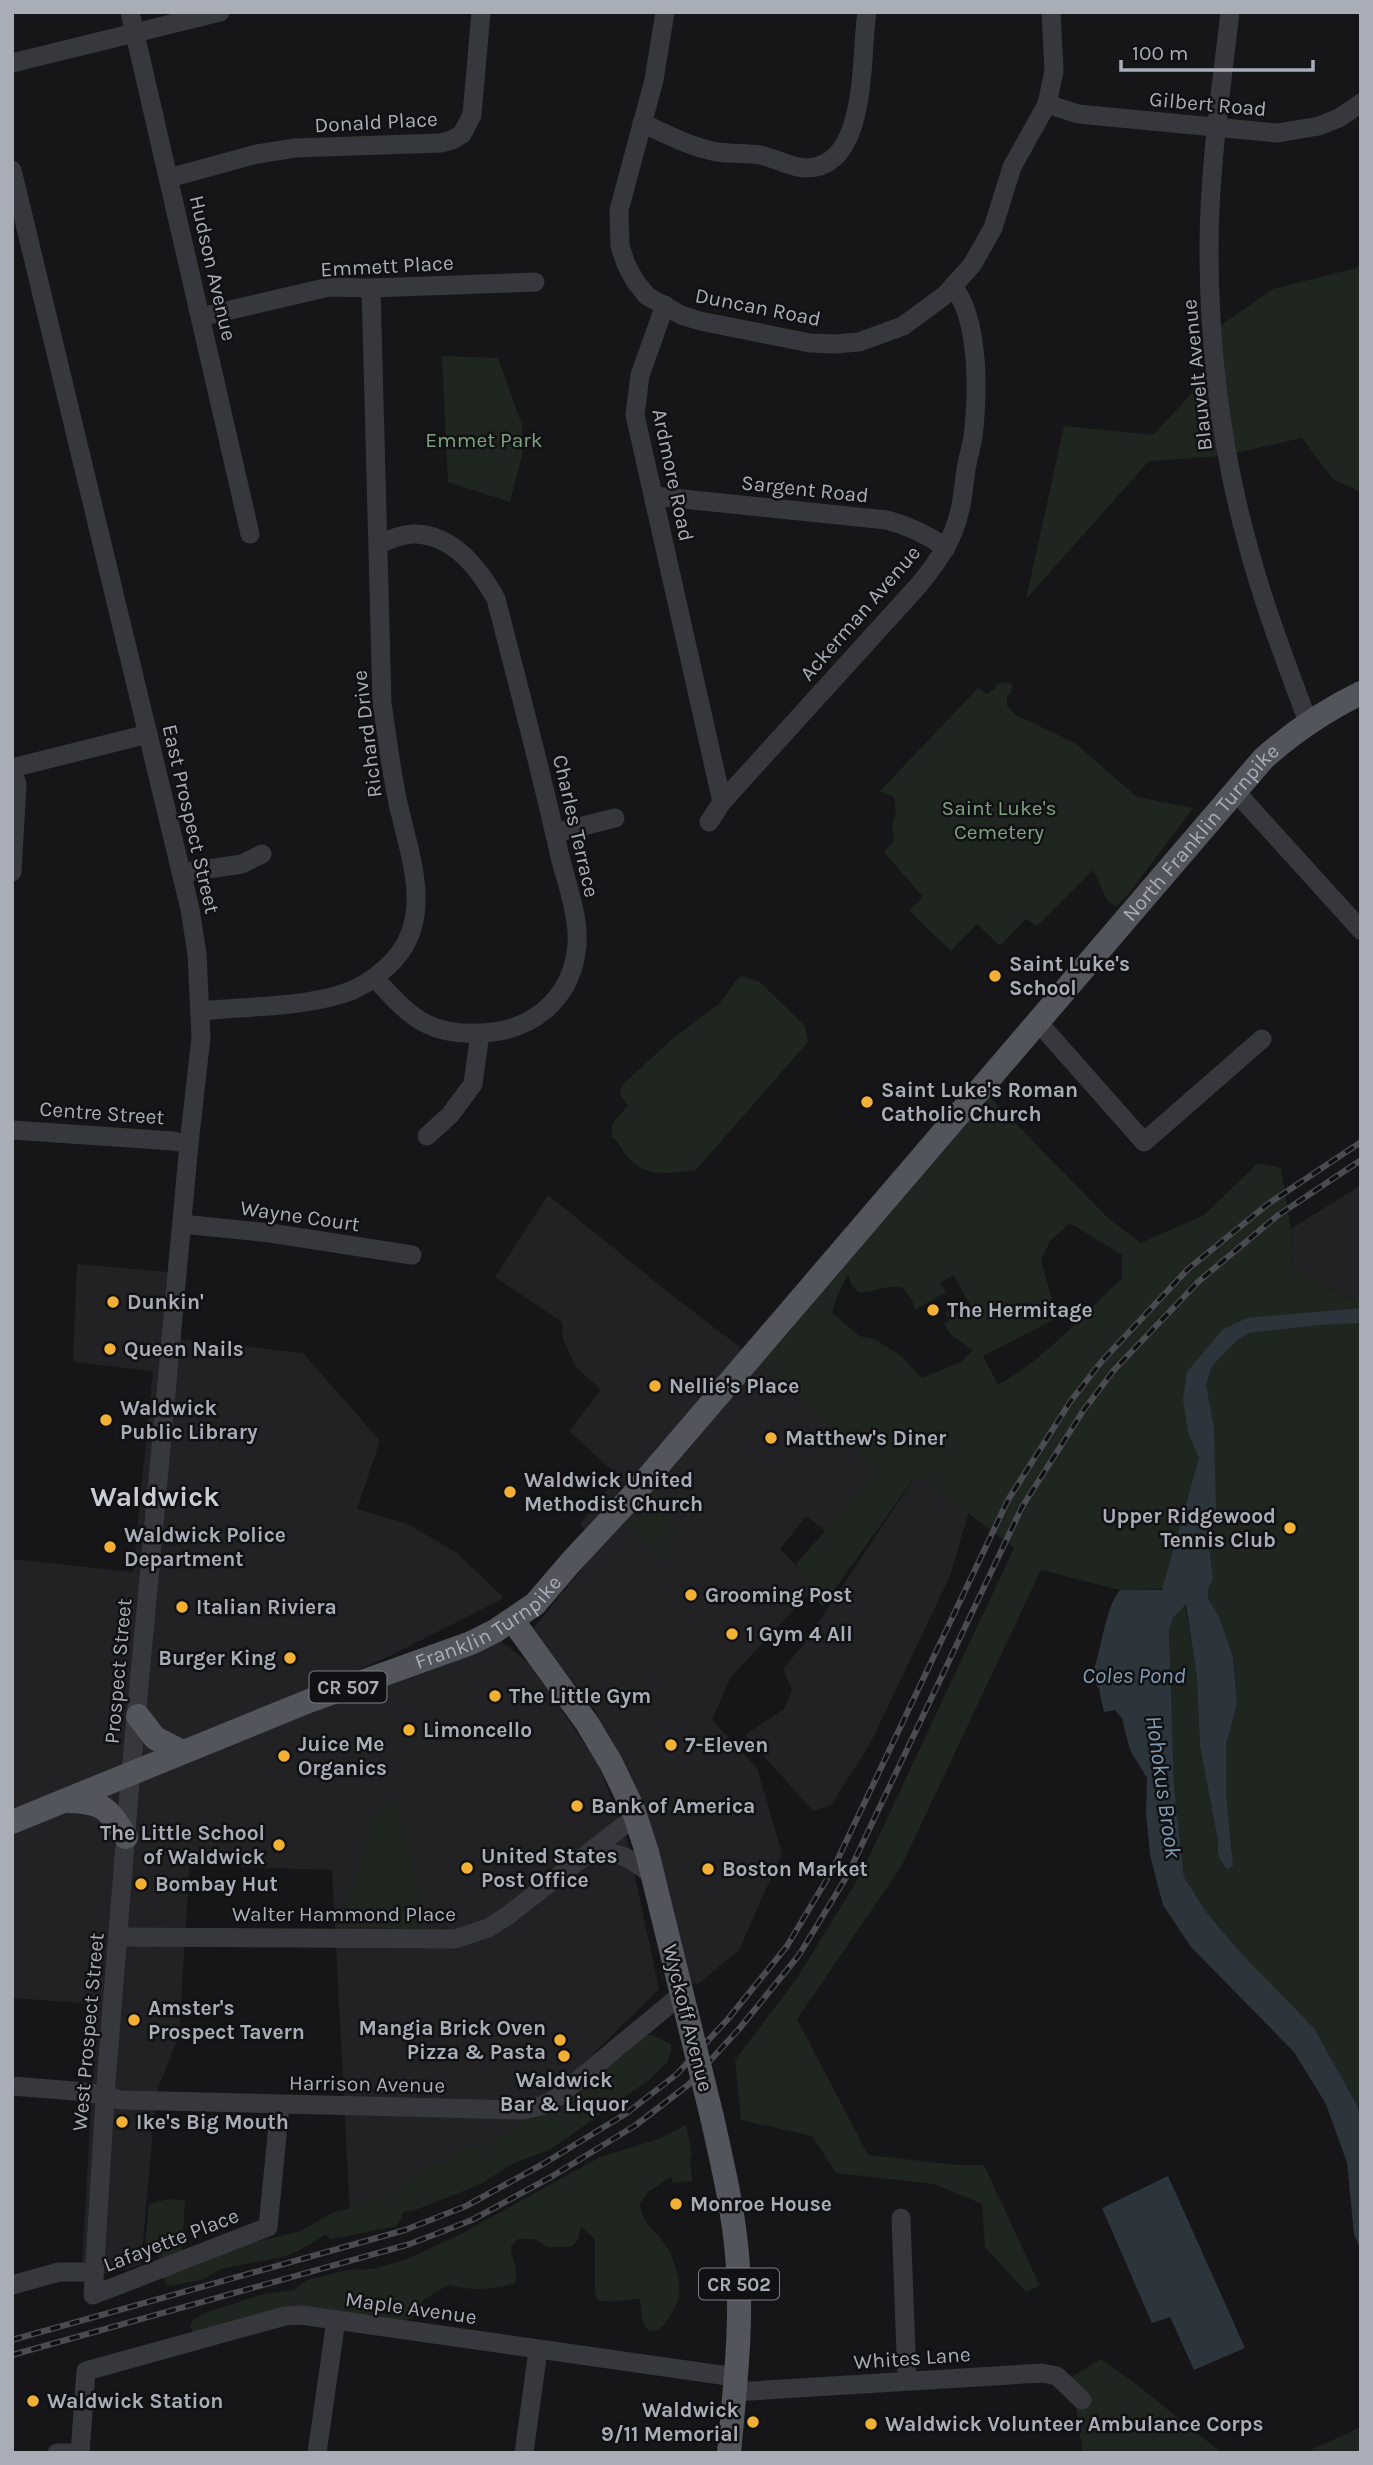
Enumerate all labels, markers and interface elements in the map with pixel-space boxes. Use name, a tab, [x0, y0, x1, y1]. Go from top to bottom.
scale bar	[1121, 28, 1314, 72]
text: 100 m	[1132, 41, 1189, 65]
street label: Gilbert Road	[1148, 87, 1268, 121]
street label: Donald Place	[314, 107, 438, 137]
street label: Hudson Avenue	[185, 193, 241, 343]
street label: Emmett Place	[320, 251, 454, 281]
street label: Duncan Road	[693, 283, 823, 331]
street label: Blauvelt Avenue	[1177, 298, 1217, 452]
street label: Ardmore Road	[647, 407, 699, 543]
park label: Emmet Park	[425, 428, 543, 452]
street label: Sargent Road	[740, 470, 870, 508]
street label: Ackerman Avenue	[795, 541, 925, 685]
street label: Richard Drive	[347, 669, 387, 799]
street label: East Prospect Street	[158, 722, 224, 916]
street label: North Franklin Turnpike	[1117, 739, 1284, 926]
street label: Charles Terrace	[548, 752, 604, 900]
park label: Saint Luke's Cemetery	[941, 796, 1057, 844]
place label: Saint Luke's School	[1009, 952, 1130, 1000]
marker: Saint Luke's School	[987, 968, 1003, 984]
place label: Saint Luke's Roman Catholic Church	[881, 1078, 1078, 1126]
marker: Saint Luke's Roman Catholic Church	[859, 1094, 875, 1110]
street label: Centre Street	[39, 1097, 165, 1129]
street label: Wayne Court	[239, 1196, 361, 1236]
place label: Dunkin'	[127, 1290, 204, 1314]
marker: Dunkin'	[105, 1294, 121, 1310]
place label: The Hermitage	[947, 1298, 1093, 1322]
marker: The Hermitage	[925, 1302, 941, 1318]
place label: Queen Nails	[124, 1337, 244, 1361]
marker: Queen Nails	[102, 1341, 118, 1357]
place label: Nellie's Place	[669, 1374, 799, 1398]
marker: Nellie's Place	[647, 1378, 663, 1394]
place label: Waldwick Public Library	[120, 1396, 258, 1444]
marker: Waldwick Public Library	[98, 1412, 114, 1428]
place label: Matthew's Diner	[785, 1426, 947, 1450]
marker: Matthew's Diner	[763, 1430, 779, 1446]
place label: Waldwick United Methodist Church	[524, 1468, 703, 1516]
district label: Waldwick	[90, 1480, 220, 1513]
marker: Waldwick United Methodist Church	[502, 1484, 518, 1500]
place label: Upper Ridgewood Tennis Club	[1102, 1504, 1276, 1552]
marker: Upper Ridgewood Tennis Club	[1282, 1520, 1298, 1536]
place label: Waldwick Police Department	[124, 1523, 286, 1571]
marker: Waldwick Police Department	[102, 1539, 118, 1555]
street label: Franklin Turnpike	[412, 1570, 566, 1674]
place label: Grooming Post	[705, 1583, 852, 1607]
marker: Grooming Post	[683, 1587, 699, 1603]
place label: Italian Riviera	[196, 1595, 337, 1619]
street label: Prospect Street	[100, 1597, 136, 1745]
marker: Italian Riviera	[174, 1599, 190, 1615]
place label: 1 Gym 4 All	[746, 1622, 853, 1646]
marker: 1 Gym 4 All	[724, 1626, 740, 1642]
place label: Burger King	[158, 1646, 276, 1670]
marker: Burger King	[282, 1650, 298, 1666]
water label: Coles Pond	[1082, 1662, 1186, 1689]
road number: CR 507	[310, 1672, 386, 1702]
place label: The Little Gym	[509, 1684, 651, 1708]
marker: The Little Gym	[487, 1688, 503, 1704]
water label: Hohokus Brook	[1140, 1714, 1187, 1861]
place label: Limoncello	[423, 1718, 532, 1742]
marker: Limoncello	[401, 1722, 417, 1738]
place label: Juice Me Organics	[298, 1732, 387, 1780]
place label: 7-Eleven	[685, 1733, 768, 1757]
marker: 7-Eleven	[663, 1737, 679, 1753]
marker: Juice Me Organics	[276, 1748, 292, 1764]
place label: Bank of America	[591, 1794, 755, 1818]
marker: Bank of America	[569, 1798, 585, 1814]
place label: The Little School of Waldwick	[100, 1821, 266, 1869]
marker: The Little School of Waldwick	[271, 1837, 287, 1853]
place label: United States Post Office	[481, 1844, 618, 1892]
place label: Boston Market	[722, 1857, 868, 1881]
marker: United States Post Office	[459, 1860, 475, 1876]
marker: Boston Market	[700, 1861, 716, 1877]
place label: Bombay Hut	[155, 1872, 278, 1896]
marker: Bombay Hut	[133, 1876, 149, 1892]
street label: Walter Hammond Place	[232, 1902, 456, 1926]
street label: West Prospect Street	[67, 1932, 109, 2132]
street label: Wyckoff Avenue	[658, 1942, 718, 2094]
place label: Amster's Prospect Tavern	[148, 1996, 305, 2044]
marker: Amster's Prospect Tavern	[126, 2012, 142, 2028]
place label: Mangia Brick Oven Pizza & Pasta	[359, 2016, 546, 2064]
marker: Mangia Brick Oven Pizza & Pasta	[552, 2032, 568, 2048]
marker: Waldwick Bar & Liquor	[556, 2048, 572, 2064]
place label: Waldwick Bar & Liquor	[500, 2068, 629, 2117]
street label: Harrison Avenue	[289, 2071, 445, 2097]
place label: Ike's Big Mouth	[136, 2110, 289, 2134]
marker: Ike's Big Mouth	[114, 2114, 130, 2130]
place label: Monroe House	[690, 2192, 832, 2216]
marker: Monroe House	[668, 2196, 684, 2212]
street label: Lafayette Place	[100, 2203, 242, 2277]
road number: CR 502	[699, 2268, 779, 2300]
street label: Maple Avenue	[344, 2287, 478, 2329]
street label: Whites Lane	[853, 2342, 971, 2374]
place label: Waldwick Station	[47, 2389, 223, 2413]
marker: Waldwick Station	[25, 2393, 41, 2409]
place label: Waldwick 9/11 Memorial	[601, 2398, 740, 2446]
place label: Waldwick Volunteer Ambulance Corps	[885, 2412, 1263, 2436]
marker: Waldwick 9/11 Memorial	[745, 2414, 761, 2430]
marker: Waldwick Volunteer Ambulance Corps	[863, 2416, 879, 2432]

